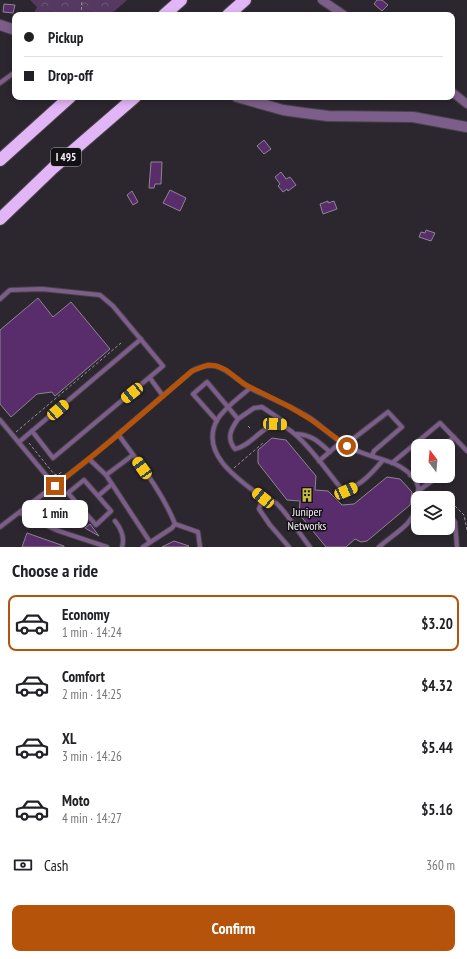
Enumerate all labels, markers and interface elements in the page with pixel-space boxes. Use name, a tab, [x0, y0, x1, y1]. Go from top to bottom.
text: Pickup	[48, 28, 83, 47]
text: Drop-off	[48, 66, 93, 85]
road number: I 495	[51, 148, 81, 166]
car	[119, 381, 145, 405]
car	[45, 398, 71, 422]
car	[263, 417, 287, 431]
route start	[338, 437, 356, 455]
north arrow	[411, 439, 455, 483]
map controls	[411, 439, 455, 535]
car	[130, 455, 154, 481]
route end	[46, 477, 64, 495]
car	[333, 481, 359, 501]
car	[250, 486, 276, 510]
building icon: Juniper Networks	[299, 487, 315, 503]
button: layers	[411, 491, 455, 535]
callout: 1 min	[22, 500, 88, 528]
place label: Juniper Networks	[288, 504, 326, 533]
text: 1 min	[42, 505, 68, 522]
text: Choose a ride	[12, 559, 98, 582]
icon: car	[14, 605, 50, 641]
text: Economy	[62, 605, 110, 624]
text: $3.20	[421, 614, 453, 633]
text: 1 min · 14:24	[62, 624, 122, 641]
icon: car	[14, 667, 50, 703]
text: Comfort	[62, 667, 105, 686]
text: $4.32	[421, 676, 453, 695]
text: 2 min · 14:25	[62, 686, 122, 703]
icon: car	[14, 729, 50, 765]
text: XL	[62, 729, 76, 748]
text: $5.44	[421, 738, 453, 757]
text: 3 min · 14:26	[62, 748, 122, 765]
icon: car	[14, 791, 50, 827]
text: Moto	[62, 791, 90, 810]
text: $5.16	[421, 800, 453, 819]
text: 4 min · 14:27	[62, 810, 122, 827]
icon: cash	[12, 854, 34, 876]
text: Cash	[44, 856, 68, 875]
text: 360 m	[426, 857, 455, 874]
button: Confirm	[12, 905, 455, 951]

